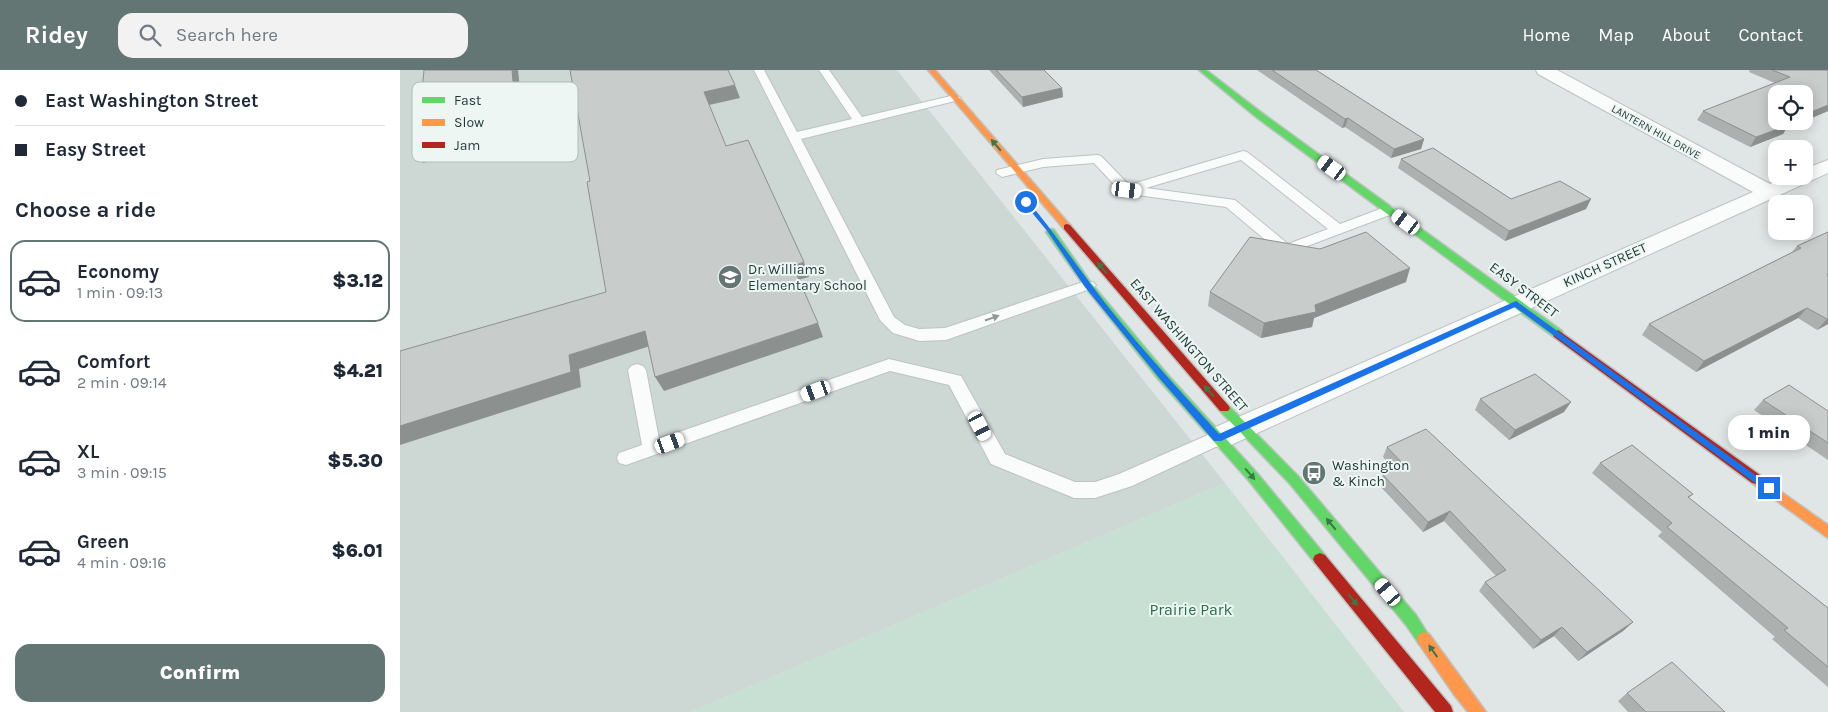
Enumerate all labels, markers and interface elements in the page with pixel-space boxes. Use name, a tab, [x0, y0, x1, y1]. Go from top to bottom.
search box	[118, 13, 468, 58]
text: Ridey	[25, 21, 88, 49]
icon: search	[136, 21, 164, 49]
text: Search here	[176, 24, 278, 46]
text: Home	[1522, 24, 1570, 46]
text: Map	[1598, 24, 1634, 46]
text: About	[1662, 24, 1711, 46]
text: Contact	[1739, 24, 1803, 46]
legend	[412, 82, 578, 162]
map controls	[1768, 85, 1813, 240]
button: locate	[1768, 85, 1813, 130]
text: East Washington Street	[45, 90, 259, 112]
text: Fast	[454, 92, 481, 109]
street label: LANTERN HILL DRIVE	[1609, 102, 1703, 162]
text: Slow	[454, 114, 484, 131]
text: Jam	[454, 137, 480, 154]
text: Easy Street	[45, 139, 146, 161]
one-way arrow	[990, 139, 1001, 152]
button: +	[1768, 140, 1813, 185]
car	[1315, 153, 1348, 183]
car	[1111, 181, 1142, 199]
route start	[1015, 191, 1037, 213]
button: −	[1768, 195, 1813, 240]
text: Choose a ride	[15, 197, 156, 223]
car	[1389, 207, 1422, 237]
street label: KINCH STREET	[1560, 239, 1650, 291]
icon: car	[17, 259, 62, 304]
street label: EASY STREET	[1486, 259, 1562, 321]
text: Economy	[77, 261, 159, 283]
place label: Dr. Williams Elementary School	[748, 261, 867, 294]
one-way arrow	[1096, 263, 1108, 275]
school or university icon: Dr. Williams Elementary School	[717, 264, 743, 290]
text: $3.12	[332, 270, 383, 292]
street label: EAST WASHINGTON STREET	[1127, 275, 1251, 415]
text: 1 min · 09:13	[77, 283, 163, 302]
one-way arrow	[985, 314, 1000, 321]
icon: car	[17, 349, 62, 394]
text: Comfort	[77, 351, 151, 373]
text: $4.21	[333, 360, 383, 382]
text: 2 min · 09:14	[77, 373, 167, 392]
car	[799, 379, 832, 403]
one-way arrow	[1203, 385, 1215, 397]
car	[966, 409, 993, 443]
callout: 1 min	[1728, 416, 1810, 450]
text: 1 min	[1748, 423, 1790, 442]
car	[653, 431, 686, 455]
icon: car	[17, 439, 62, 484]
text: XL	[77, 441, 99, 463]
text: $5.30	[327, 450, 383, 472]
place label: Washington & Kinch	[1332, 457, 1409, 490]
bus stop icon: Washington & Kinch	[1301, 460, 1327, 486]
text: 3 min · 09:15	[77, 463, 167, 482]
one-way arrow	[1244, 468, 1256, 480]
route end	[1758, 477, 1780, 499]
one-way arrow	[1325, 518, 1336, 531]
icon: car	[17, 529, 62, 574]
text: Green	[77, 531, 129, 553]
text: $6.01	[332, 540, 383, 562]
text: 4 min · 09:16	[77, 553, 167, 572]
car	[1372, 576, 1403, 608]
one-way arrow	[1348, 593, 1359, 606]
park label: Prairie Park	[1149, 600, 1233, 619]
button: Confirm	[15, 644, 385, 702]
one-way arrow	[1428, 644, 1438, 657]

